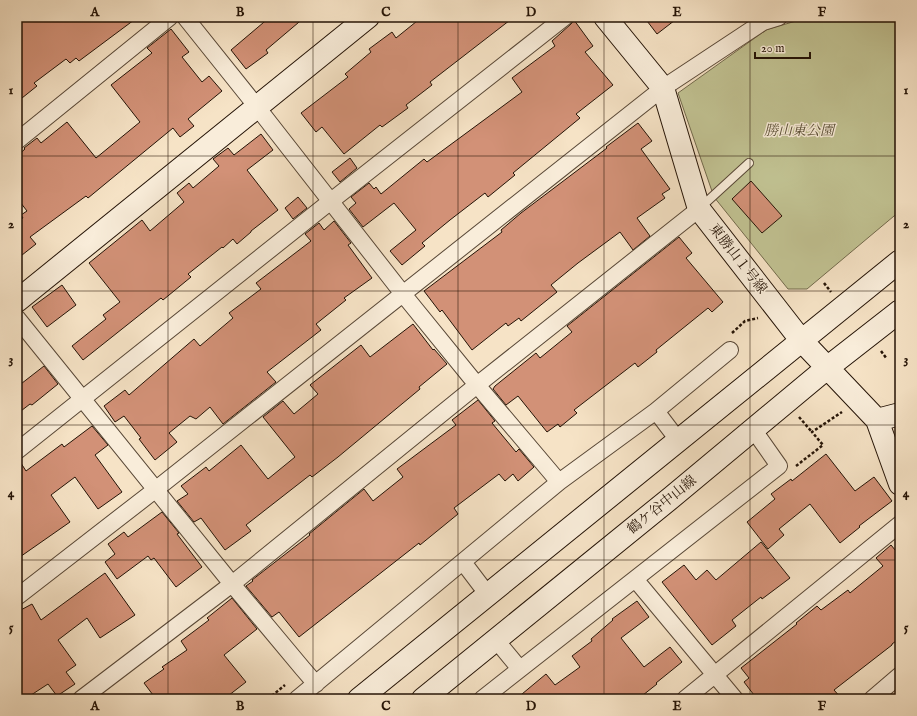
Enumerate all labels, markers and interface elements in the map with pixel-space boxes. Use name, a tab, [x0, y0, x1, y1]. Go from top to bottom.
text: A	[90, 4, 101, 21]
text: B	[236, 4, 245, 21]
text: C	[381, 4, 391, 21]
text: D	[526, 4, 537, 21]
text: E	[672, 4, 682, 21]
text: F	[818, 4, 827, 21]
scale bar	[755, 34, 810, 60]
text: 20 m	[761, 41, 784, 56]
text: 1	[9, 82, 14, 99]
text: 1	[904, 82, 909, 99]
park label: 勝山東公園	[764, 122, 836, 140]
text: 2	[8, 216, 14, 233]
text: 2	[903, 216, 909, 233]
street label: 東勝山１号線	[705, 220, 771, 298]
text: 3	[9, 351, 14, 368]
text: 3	[904, 351, 909, 368]
street label: 鶴ケ谷中山線	[624, 472, 700, 538]
text: 4	[8, 485, 15, 502]
text: 4	[903, 485, 910, 502]
text: 5	[9, 619, 14, 636]
text: 5	[904, 619, 909, 636]
text: A	[90, 698, 101, 715]
text: B	[236, 698, 245, 715]
text: C	[381, 698, 391, 715]
text: D	[526, 698, 537, 715]
text: E	[672, 698, 682, 715]
text: F	[818, 698, 827, 715]

